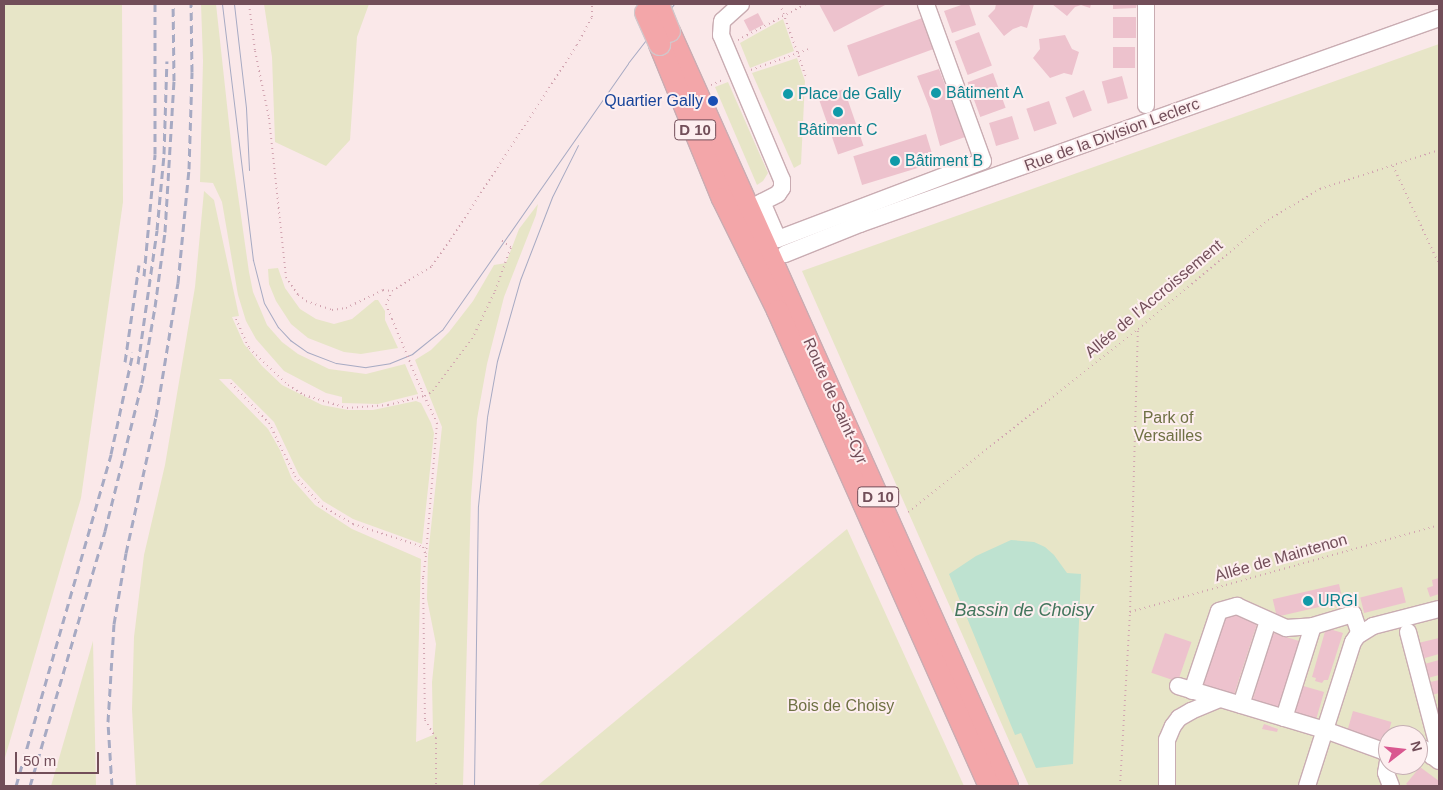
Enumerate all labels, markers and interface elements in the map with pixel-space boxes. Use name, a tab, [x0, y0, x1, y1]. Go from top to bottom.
place label: Bâtiment A	[946, 83, 1024, 103]
place label: Place de Gally	[798, 84, 901, 104]
marker: Bâtiment A	[930, 87, 942, 99]
marker: Place de Gally	[782, 88, 794, 100]
place label: Quartier Gally	[604, 91, 703, 111]
street label: Rue de la Division Leclerc	[1022, 94, 1202, 176]
marker: Quartier Gally	[707, 95, 719, 107]
marker: Bâtiment C	[832, 106, 844, 118]
road number: D 10	[674, 118, 716, 142]
place label: Bâtiment C	[798, 120, 878, 140]
place label: Bâtiment B	[905, 151, 983, 171]
marker: Bâtiment B	[889, 155, 901, 167]
street label: Allée de l'Accroissement	[1081, 236, 1227, 362]
street label: Route de Saint-Cyr	[799, 335, 871, 467]
park label: Park of Versailles	[1134, 408, 1202, 446]
road number: D 10	[857, 484, 899, 510]
street label: Allée de Maintenon	[1213, 530, 1349, 586]
place label: URGI	[1318, 591, 1358, 611]
marker: URGI	[1302, 595, 1314, 607]
water label: Bassin de Choisy	[954, 599, 1094, 621]
park label: Bois de Choisy	[788, 696, 894, 716]
north arrow	[1378, 725, 1428, 775]
text: N	[1407, 739, 1426, 753]
scale bar	[18, 742, 101, 774]
text: 50 m	[23, 752, 56, 769]

